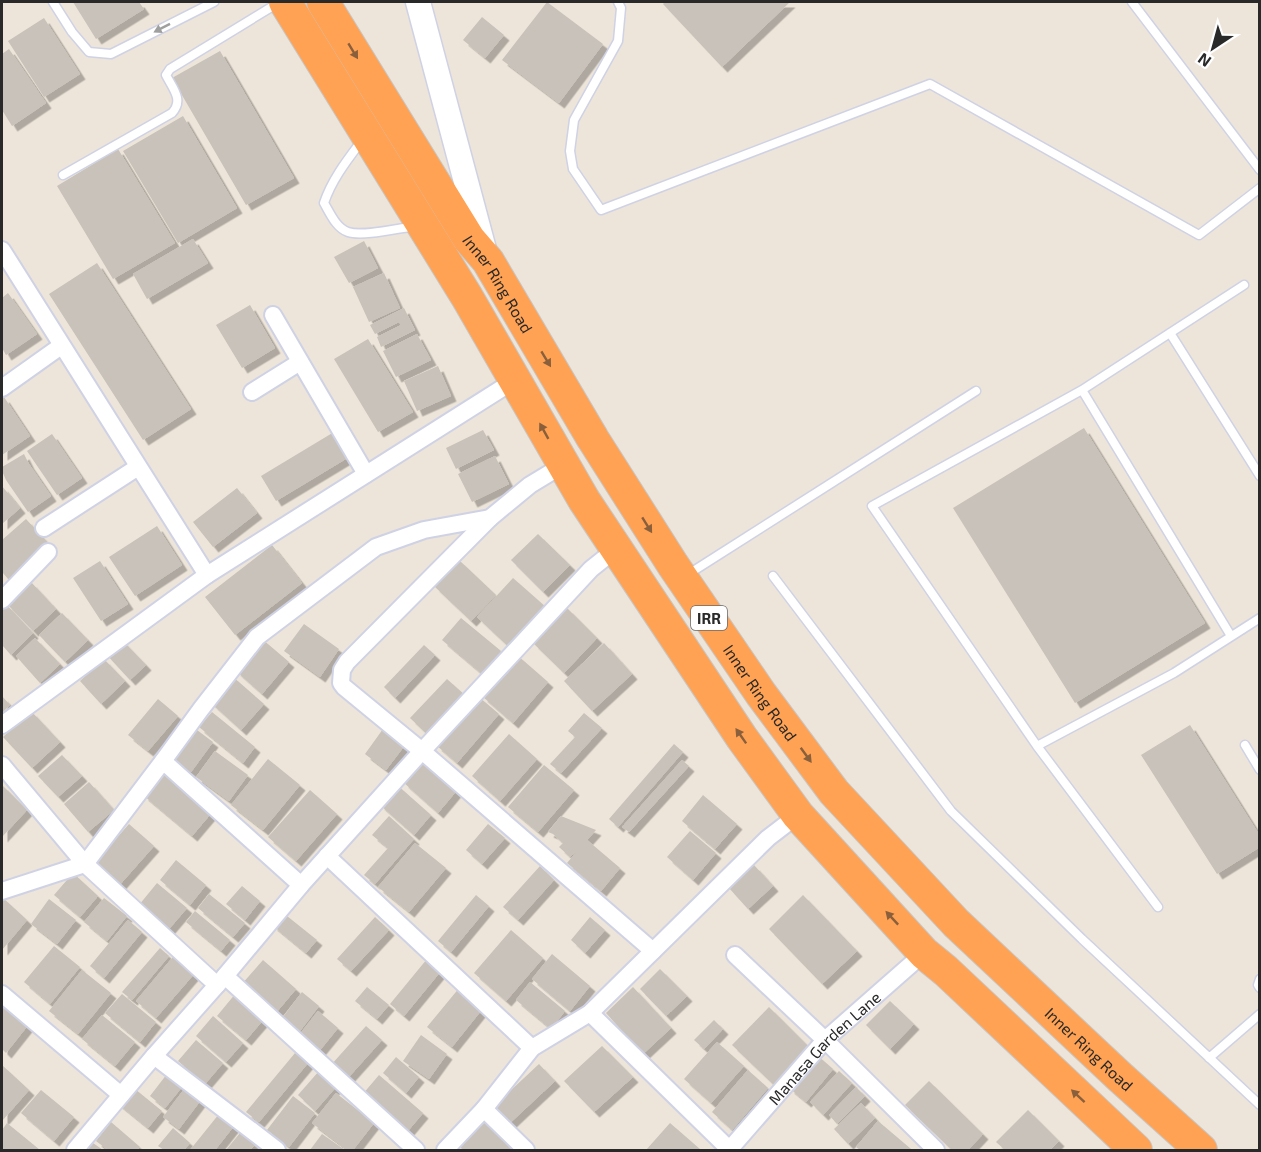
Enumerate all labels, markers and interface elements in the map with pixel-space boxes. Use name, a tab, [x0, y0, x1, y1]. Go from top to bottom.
north arrow	[1183, 18, 1243, 78]
one-way arrow	[154, 23, 171, 33]
one-way arrow	[348, 43, 359, 59]
text: N	[1194, 49, 1214, 72]
street label: Inner Ring Road	[459, 231, 538, 336]
one-way arrow	[540, 351, 551, 367]
one-way arrow	[539, 422, 549, 439]
one-way arrow	[642, 517, 653, 533]
road number: IRR	[691, 606, 727, 630]
street label: Inner Ring Road	[720, 640, 802, 744]
one-way arrow	[735, 728, 747, 744]
one-way arrow	[800, 746, 812, 762]
one-way arrow	[885, 910, 899, 925]
street label: Manasa Garden Lane	[764, 987, 884, 1108]
street label: Inner Ring Road	[1042, 1003, 1138, 1094]
one-way arrow	[1071, 1089, 1086, 1103]

